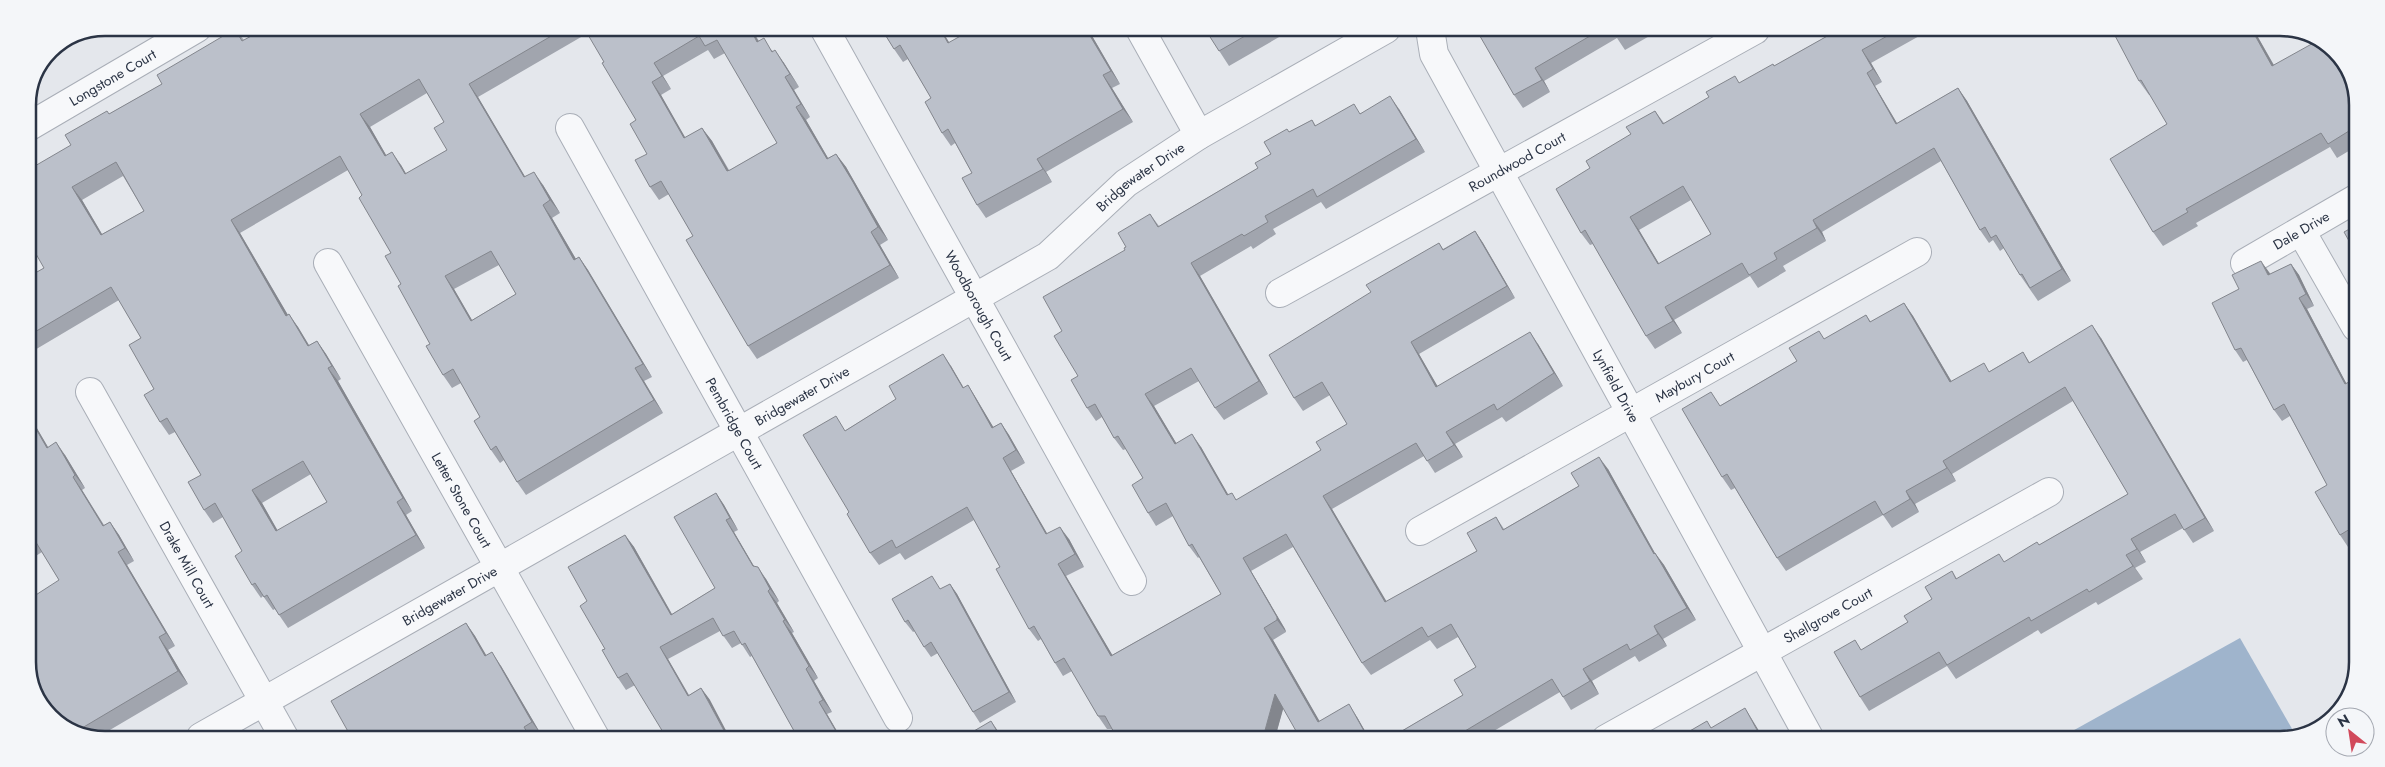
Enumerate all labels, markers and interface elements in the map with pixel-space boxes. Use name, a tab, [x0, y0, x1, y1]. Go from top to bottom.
street label: Longstone Court	[65, 44, 160, 111]
street label: Roundwood Court	[1465, 127, 1570, 197]
street label: Bridgewater Drive	[1091, 137, 1189, 216]
street label: Dale Drive	[2269, 206, 2333, 255]
street label: Woodborough Court	[940, 247, 1018, 365]
street label: Lynfield Drive	[1588, 346, 1644, 426]
street label: Maybury Court	[1651, 346, 1738, 407]
street label: Bridgewater Drive	[751, 361, 853, 431]
street label: Pembridge Court	[701, 374, 768, 473]
street label: Letter Stone Court	[427, 449, 497, 552]
street label: Drake Mill Court	[155, 517, 220, 612]
street label: Bridgewater Drive	[399, 561, 501, 631]
street label: Shellgrove Court	[1780, 582, 1876, 648]
north arrow	[2325, 707, 2375, 757]
text: N	[2334, 709, 2353, 732]

